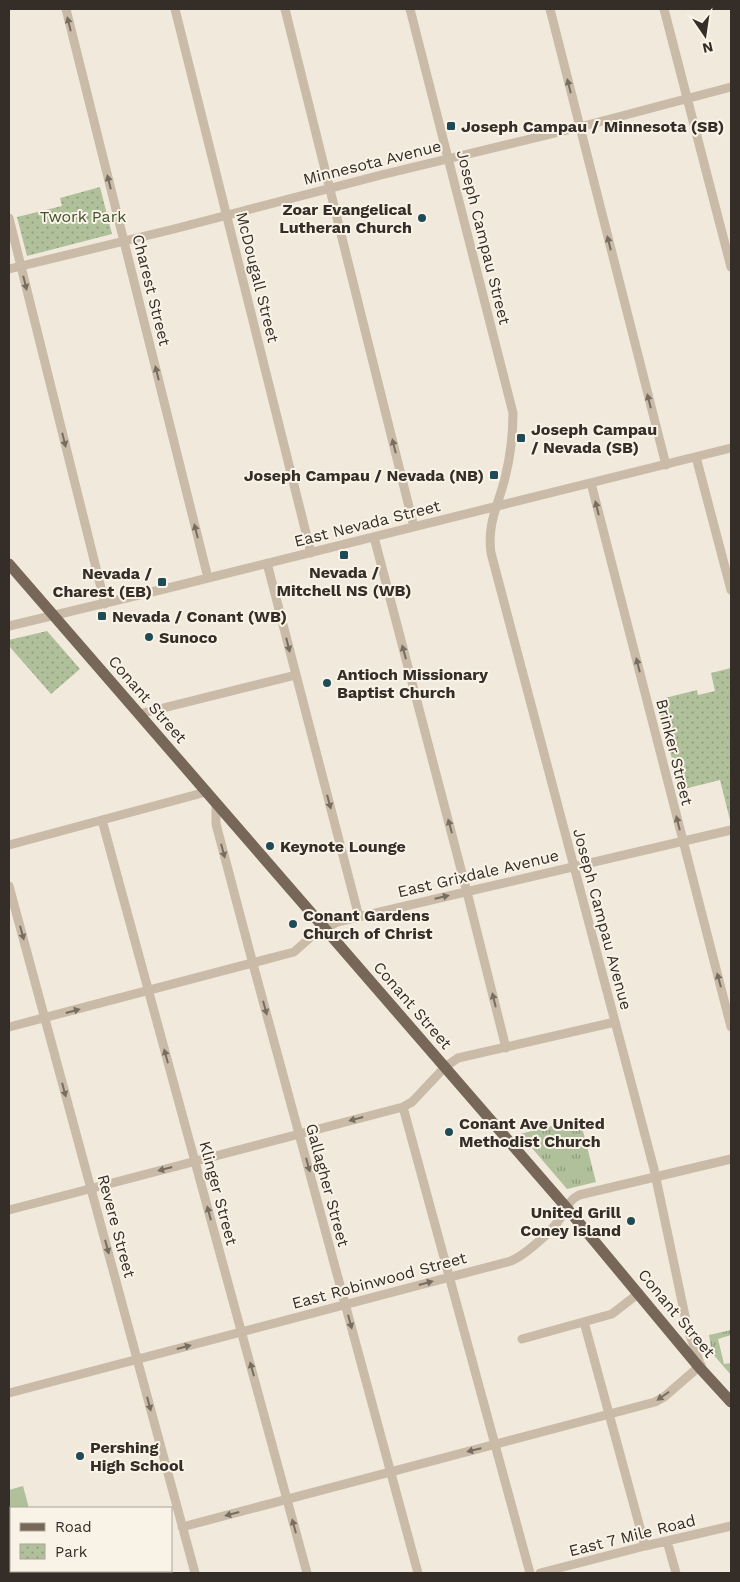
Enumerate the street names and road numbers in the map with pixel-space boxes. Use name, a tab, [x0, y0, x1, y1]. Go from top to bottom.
street label: Minnesota Avenue	[301, 136, 443, 189]
street label: Joseph Campau Street	[453, 148, 515, 327]
street label: McDougall Street	[232, 210, 283, 345]
street label: Charest Street	[128, 232, 175, 348]
street label: East Nevada Street	[292, 496, 442, 551]
street label: Conant Street	[104, 652, 191, 747]
street label: Brinker Street	[652, 697, 697, 808]
street label: Joseph Campau Avenue	[569, 826, 636, 1012]
street label: East Grixdale Avenue	[396, 846, 561, 901]
street label: Conant Street	[369, 958, 456, 1053]
street label: Gallagher Street	[302, 1121, 353, 1249]
street label: Klinger Street	[195, 1139, 242, 1248]
street label: Revere Street	[94, 1172, 139, 1280]
street label: East Robinwood Street	[290, 1248, 469, 1313]
street label: Conant Street	[634, 1265, 719, 1362]
street label: East 7 Mile Road	[567, 1511, 697, 1560]

